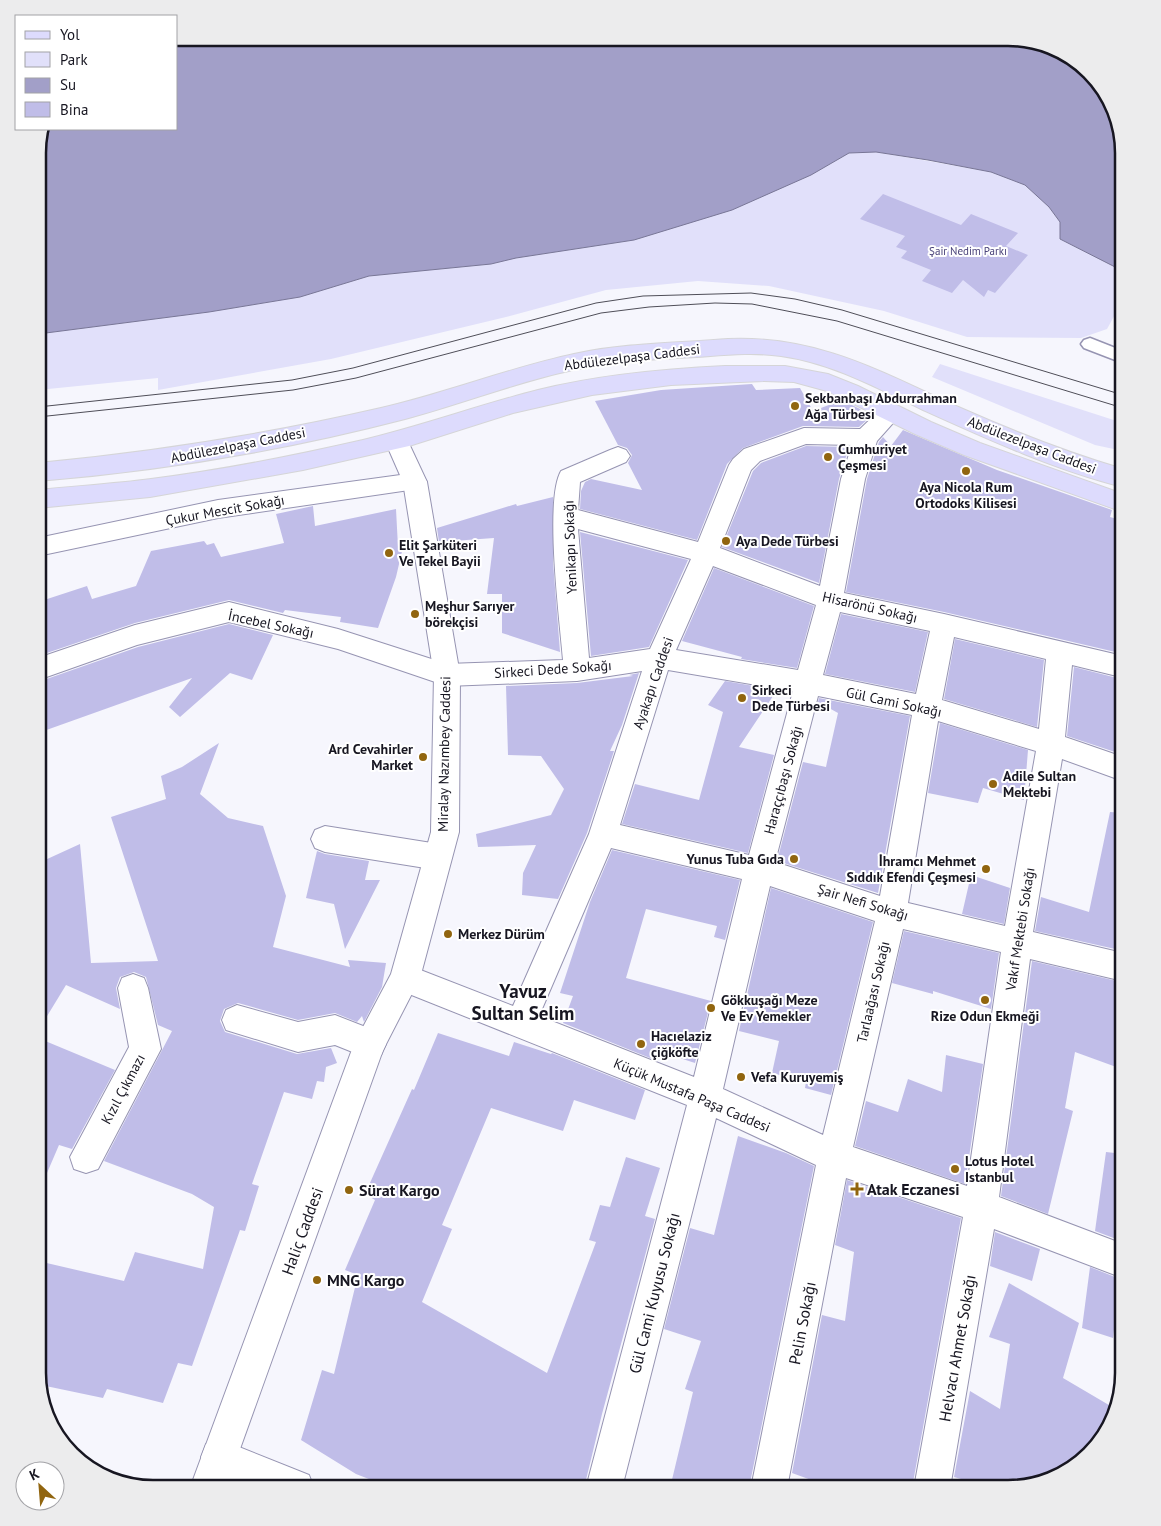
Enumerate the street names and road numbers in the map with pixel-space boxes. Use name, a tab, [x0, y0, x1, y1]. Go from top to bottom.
street label: Abdülezelpaşa Caddesi	[563, 340, 701, 374]
street label: Abdülezelpaşa Caddesi	[965, 412, 1099, 478]
street label: Abdülezelpaşa Caddesi	[169, 423, 307, 467]
street label: Çukur Mescit Sokağı	[164, 491, 286, 529]
street label: Yenikapı Sokağı	[559, 500, 581, 594]
street label: Hisarönü Sokağı	[821, 587, 919, 627]
street label: İncebel Sokağı	[226, 606, 316, 642]
street label: Ayakapı Caddesi	[629, 634, 677, 732]
street label: Sirkeci Dede Sokağı	[494, 656, 612, 682]
street label: Miralay Nazımbey Caddesi	[434, 676, 454, 832]
street label: Gül Cami Sokağı	[845, 683, 943, 721]
street label: Haraççıbaşı Sokağı	[760, 724, 806, 836]
street label: Vakıf Mektebi Sokağı	[1001, 866, 1039, 993]
street label: Şair Nefi Sokağı	[815, 880, 911, 924]
street label: Tarlaağası Sokağı	[853, 939, 893, 1045]
street label: Kızıl Çıkmazı	[97, 1051, 149, 1127]
street label: Küçük Mustafa Paşa Caddesi	[611, 1054, 773, 1136]
street label: Haliç Caddesi	[277, 1184, 327, 1278]
street label: Gül Cami Kuyusu Sokağı	[624, 1211, 684, 1375]
street label: Helvacı Ahmet Sokağı	[934, 1273, 980, 1423]
street label: Pelin Sokağı	[784, 1280, 820, 1366]

